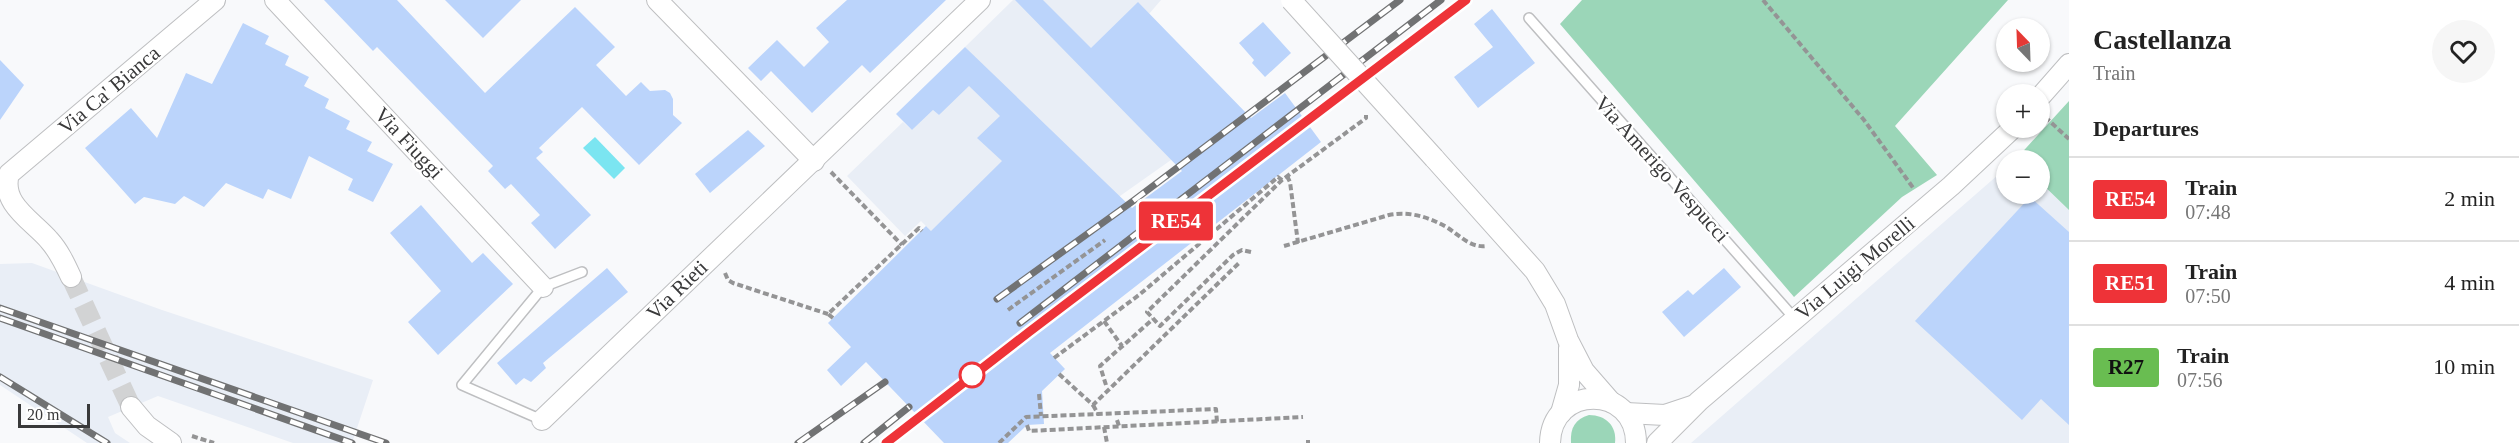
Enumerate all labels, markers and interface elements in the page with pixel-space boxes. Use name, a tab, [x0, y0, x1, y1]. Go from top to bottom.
north arrow	[1996, 18, 2050, 72]
map controls	[1996, 18, 2050, 204]
button: heart	[2432, 20, 2495, 83]
text: Castellanza	[2093, 24, 2231, 55]
street label: Via Ca' Bianca	[53, 40, 165, 139]
text: Train	[2093, 62, 2136, 84]
button: +	[1996, 84, 2050, 138]
street label: Via Amerigo Vespucci	[1590, 91, 1734, 247]
street label: Via Fiuggi	[370, 102, 448, 184]
text: Departures	[2093, 116, 2199, 141]
button: −	[1996, 150, 2050, 204]
text: Train	[2185, 175, 2237, 200]
text: 2 min	[2444, 186, 2495, 211]
text: RE54	[2105, 187, 2155, 211]
text: 07:48	[2185, 201, 2231, 223]
line badge: RE54	[1134, 202, 1218, 240]
text: RE54	[1151, 209, 1201, 233]
street label: Via Luigi Morelli	[1791, 211, 1920, 325]
street label: Via Rieti	[642, 255, 712, 325]
text: Train	[2185, 259, 2237, 284]
text: 4 min	[2444, 270, 2495, 295]
text: RE51	[2105, 271, 2155, 295]
text: 07:50	[2185, 285, 2231, 307]
text: Train	[2177, 343, 2229, 368]
text: 10 min	[2433, 354, 2495, 379]
text: R27	[2108, 355, 2144, 379]
unlabelled marker	[959, 362, 985, 388]
text: 07:56	[2177, 369, 2223, 391]
scale bar	[18, 401, 90, 428]
text: 20 m	[27, 406, 59, 423]

